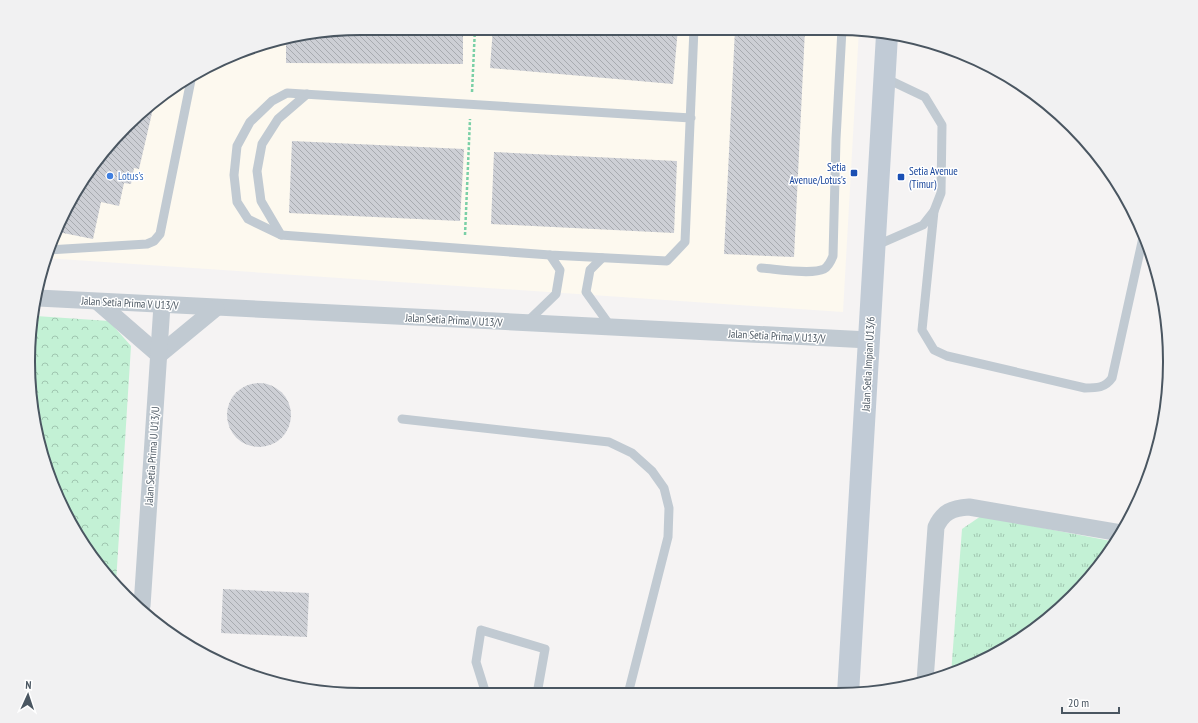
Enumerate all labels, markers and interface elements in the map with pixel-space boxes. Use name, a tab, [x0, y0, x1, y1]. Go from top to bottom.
place label: Setia Avenue/Lotus's	[789, 160, 846, 187]
place label: Setia Avenue (Timur)	[909, 164, 958, 191]
marker: Setia Avenue/Lotus's	[849, 168, 859, 178]
place label: Lotus's	[118, 169, 144, 183]
marker: Lotus's	[105, 171, 115, 181]
marker: Setia Avenue (Timur)	[896, 172, 906, 182]
street label: Jalan Setia Prima V U13/V	[80, 293, 180, 313]
street label: Jalan Setia Prima V U13/V	[404, 310, 504, 330]
street label: Jalan Setia Impian U13/6	[858, 316, 877, 413]
street label: Jalan Setia Prima V U13/V	[727, 326, 827, 346]
street label: Jalan Setia Prima U U13/U	[141, 406, 162, 507]
north arrow	[8, 675, 48, 715]
text: N	[25, 678, 32, 692]
scale bar	[1062, 689, 1119, 715]
text: 20 m	[1068, 695, 1089, 710]

